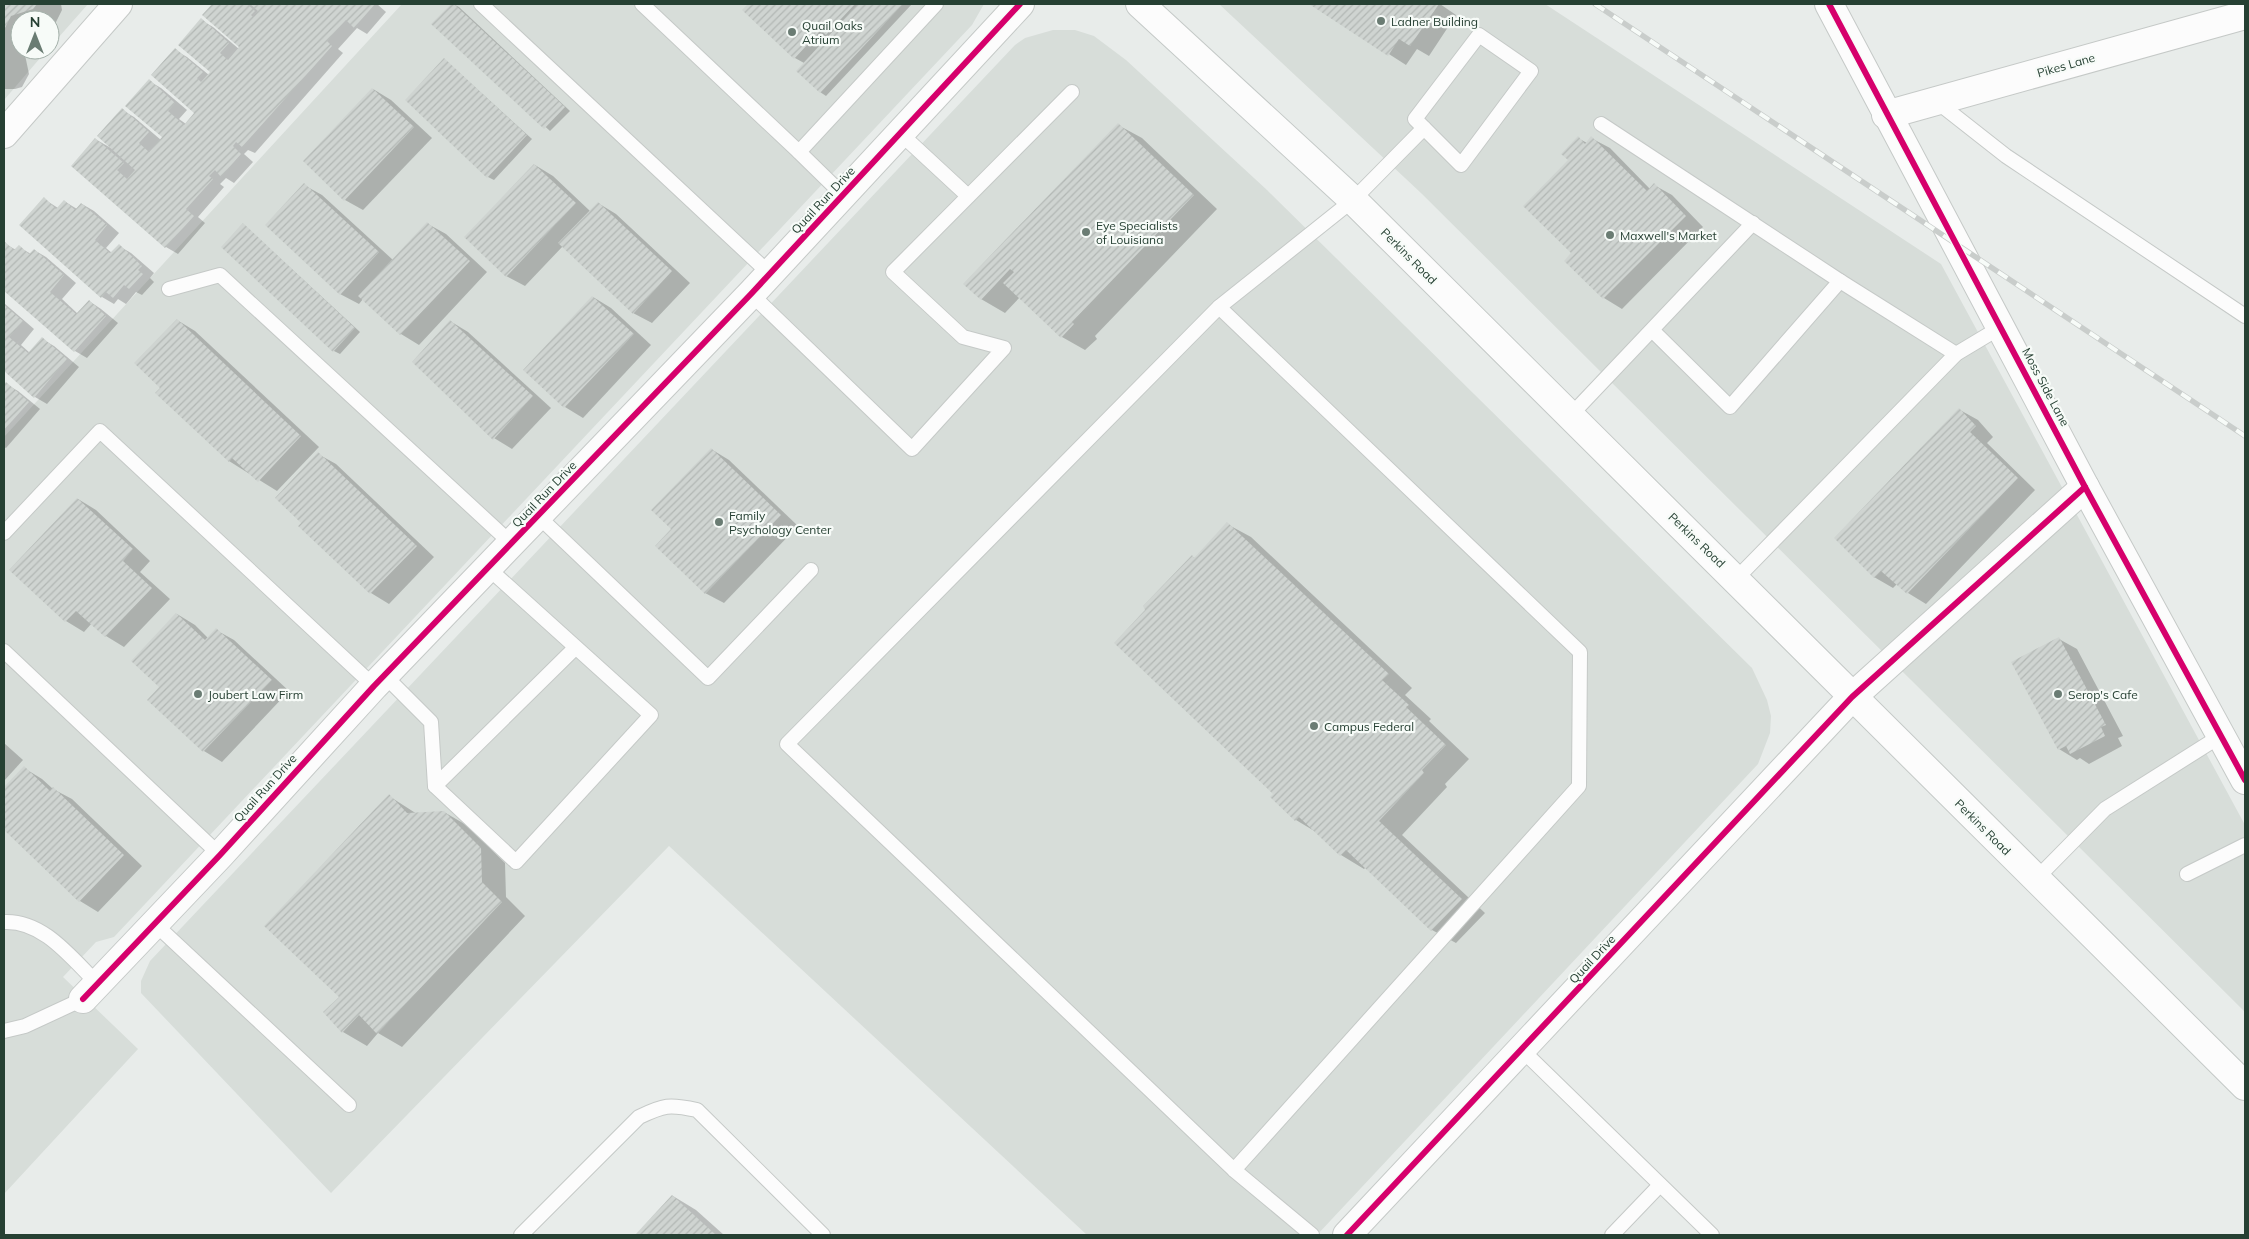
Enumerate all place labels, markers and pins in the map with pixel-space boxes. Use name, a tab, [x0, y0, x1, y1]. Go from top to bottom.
place label: Ladner Building	[1391, 14, 1478, 29]
marker: Ladner Building	[1375, 15, 1387, 27]
place label: Quail Oaks Atrium	[802, 18, 863, 47]
marker: Quail Oaks Atrium	[786, 26, 798, 38]
place label: Eye Specialists of Louisiana	[1096, 218, 1178, 247]
marker: Eye Specialists of Louisiana	[1080, 226, 1092, 238]
place label: Maxwell's Market	[1620, 228, 1717, 243]
marker: Maxwell's Market	[1604, 229, 1616, 241]
place label: Family Psychology Center	[729, 508, 832, 537]
marker: Family Psychology Center	[713, 516, 725, 528]
place label: Joubert Law Firm	[208, 687, 303, 702]
place label: Serop's Cafe	[2068, 687, 2138, 702]
marker: Joubert Law Firm	[192, 688, 204, 700]
marker: Serop's Cafe	[2052, 688, 2064, 700]
place label: Campus Federal	[1324, 719, 1414, 734]
marker: Campus Federal	[1308, 720, 1320, 732]

